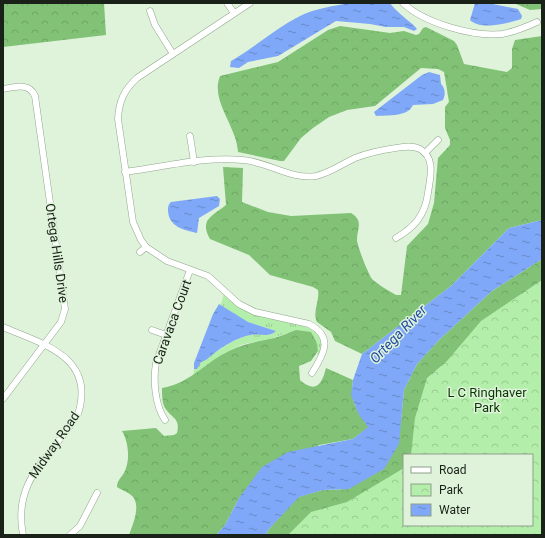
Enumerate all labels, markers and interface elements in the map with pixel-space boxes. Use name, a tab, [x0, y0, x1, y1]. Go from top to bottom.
street label: Ortega Hills Drive	[43, 202, 71, 304]
street label: Caravaca Court	[150, 278, 194, 366]
water label: Ortega River	[366, 301, 430, 366]
park label: L C Ringhaver Park	[447, 385, 527, 415]
street label: Midway Road	[26, 409, 82, 481]
legend	[403, 454, 533, 526]
text: Road	[439, 463, 467, 477]
text: Park	[439, 483, 464, 497]
text: Water	[439, 503, 470, 517]

